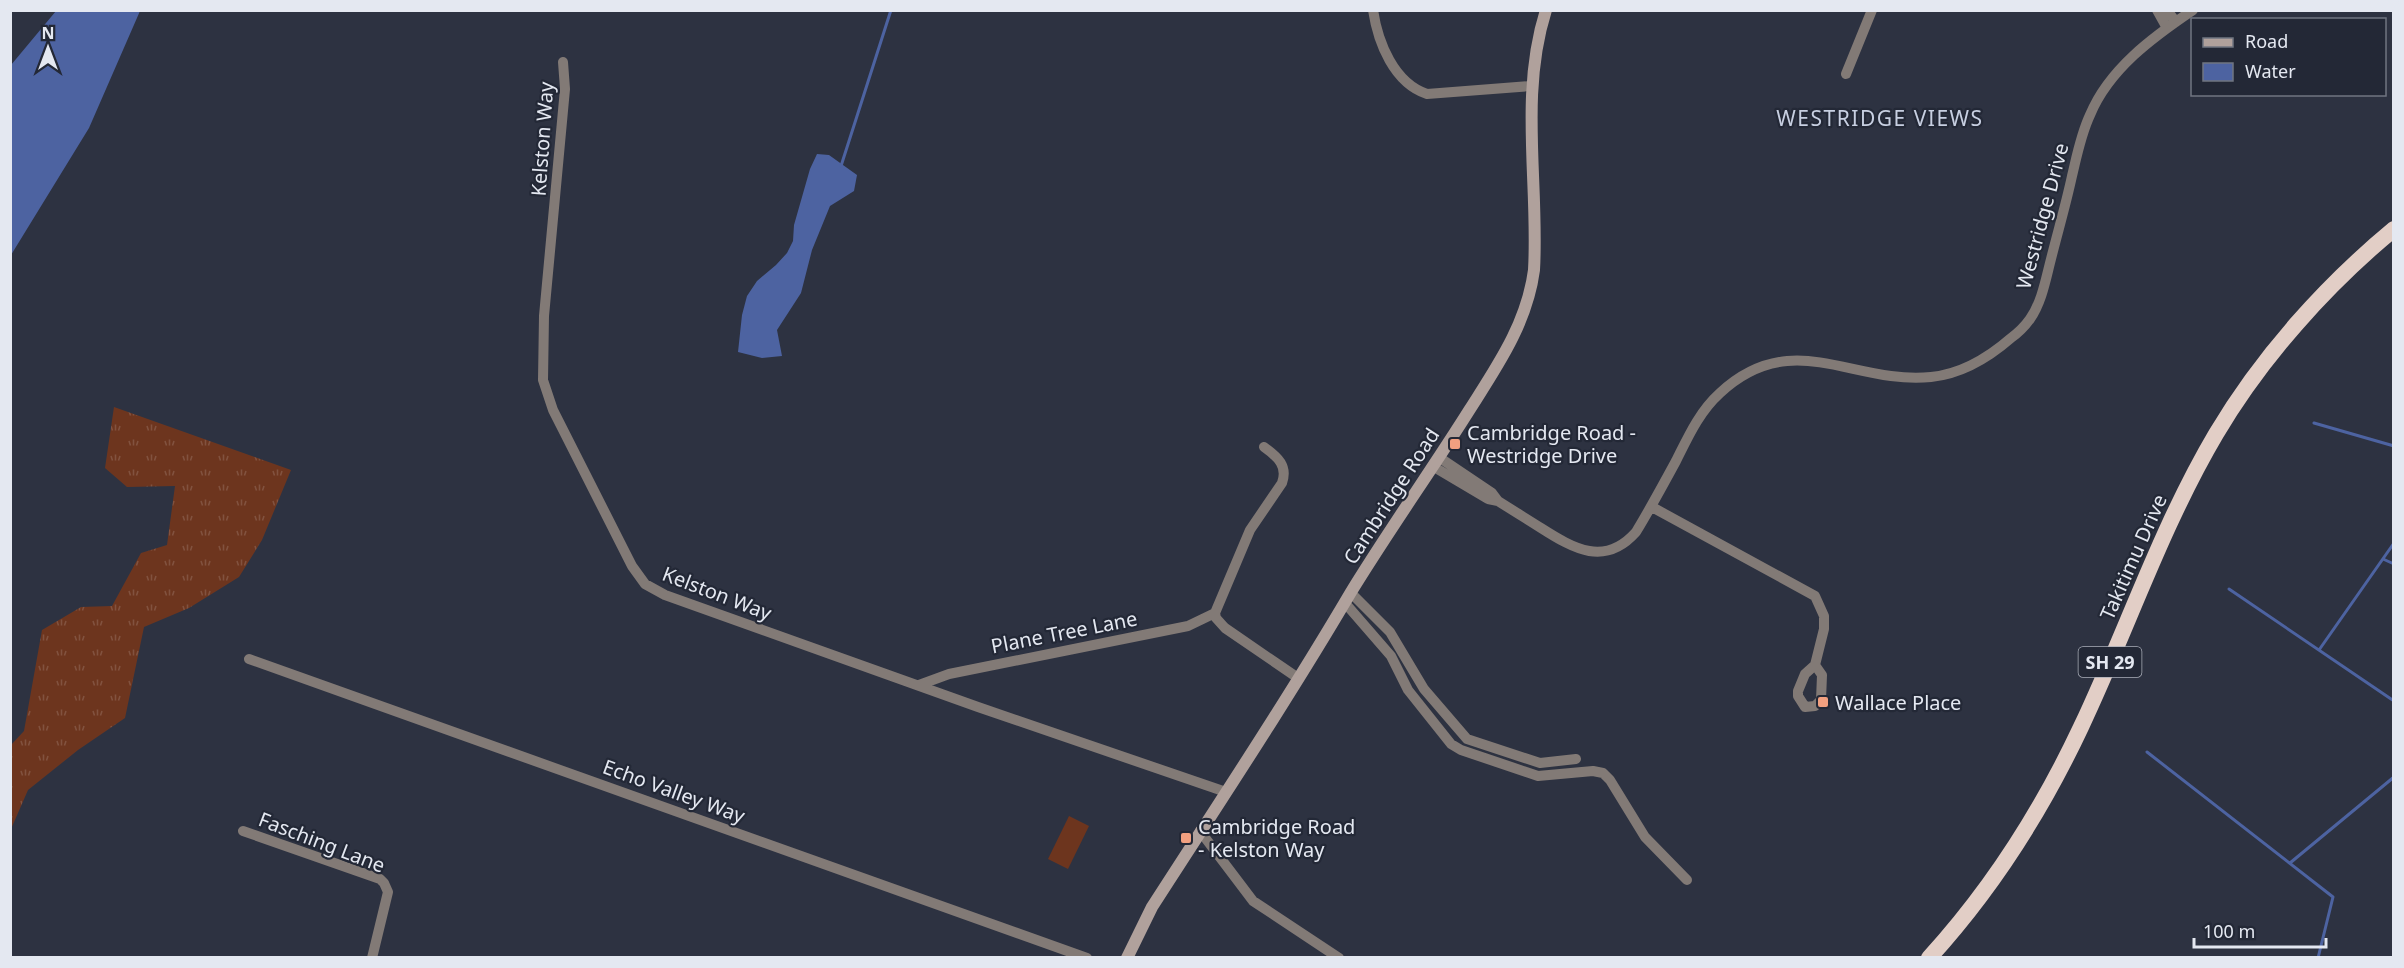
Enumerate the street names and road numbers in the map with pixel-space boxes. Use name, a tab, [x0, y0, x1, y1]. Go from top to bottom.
street label: Kelston Way	[525, 80, 560, 197]
street label: Westridge Drive	[2010, 140, 2074, 292]
street label: Cambridge Road	[1337, 423, 1445, 569]
street label: Takitimu Drive	[2093, 490, 2173, 624]
street label: Kelston Way	[659, 560, 776, 626]
street label: Plane Tree Lane	[989, 605, 1139, 659]
road number: SH 29	[2078, 647, 2142, 677]
street label: Echo Valley Way	[599, 753, 750, 830]
street label: Fasching Lane	[255, 805, 389, 879]

